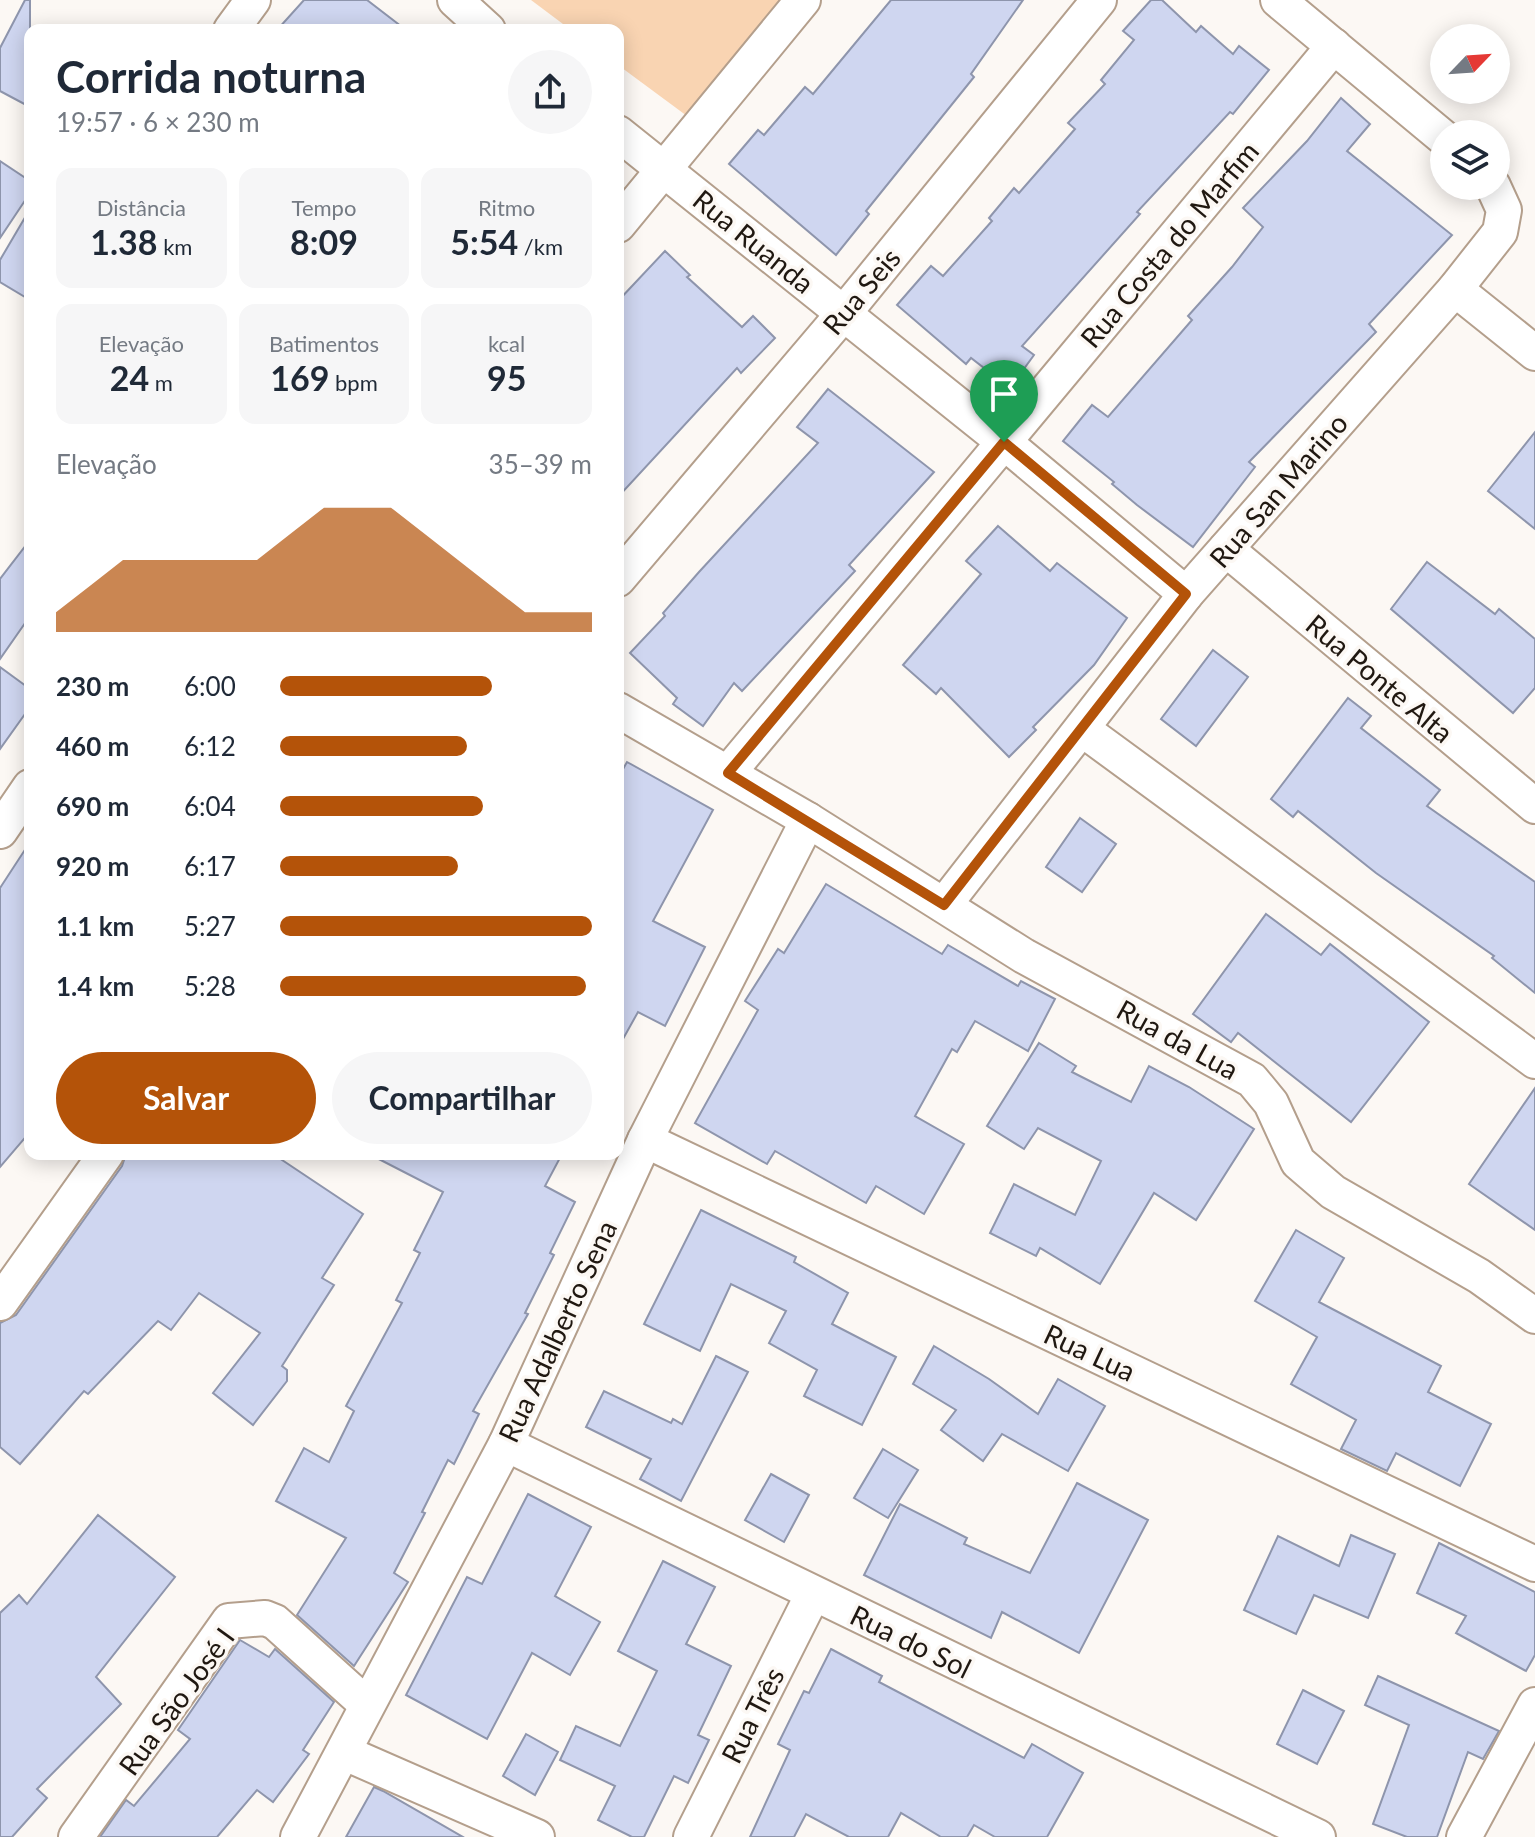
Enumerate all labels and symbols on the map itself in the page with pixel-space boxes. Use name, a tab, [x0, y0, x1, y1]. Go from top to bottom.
north arrow	[1430, 24, 1510, 104]
street label: Rua Costa do Marfim	[1073, 134, 1265, 354]
street label: Rua Ruanda	[687, 182, 821, 300]
street label: Rua Seis	[815, 241, 907, 341]
pin	[970, 360, 1038, 442]
street label: Rua San Marino	[1202, 406, 1354, 574]
street label: Rua Ponte Alta	[1300, 607, 1460, 749]
street label: Rua da Lua	[1111, 992, 1245, 1086]
street label: Rua Adalberto Sena	[491, 1215, 623, 1447]
street label: Rua Lua	[1039, 1316, 1141, 1388]
street label: Rua do Sol	[845, 1597, 977, 1685]
street label: Rua São José I	[111, 1621, 241, 1781]
street label: Rua Três	[714, 1661, 790, 1769]

